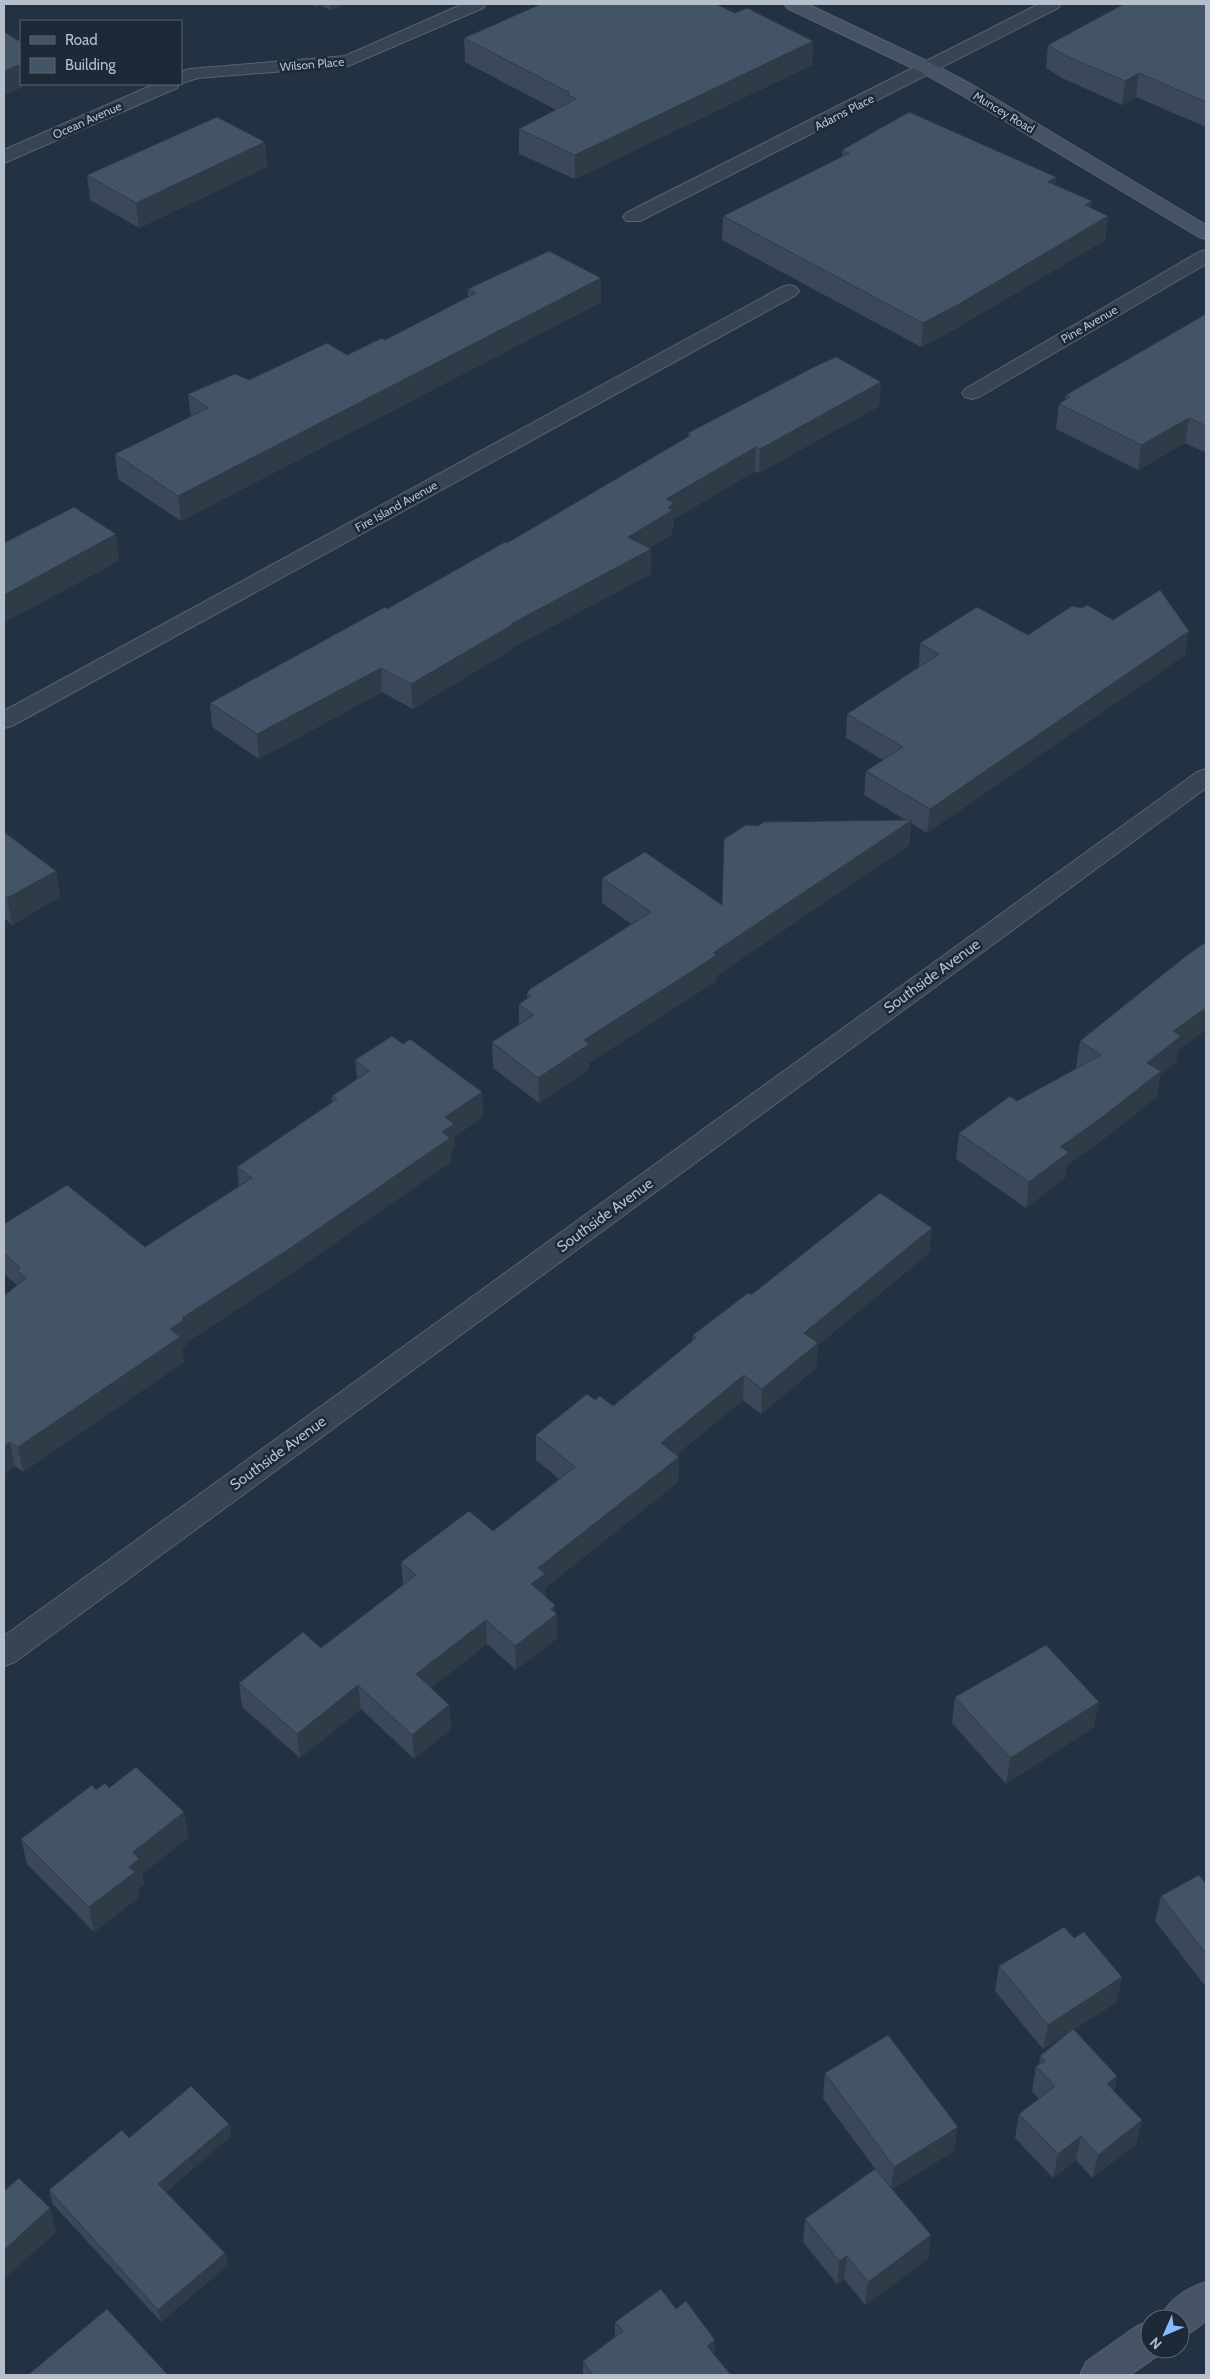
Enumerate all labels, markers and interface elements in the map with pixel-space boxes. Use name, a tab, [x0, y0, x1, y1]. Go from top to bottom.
legend	[20, 20, 182, 85]
text: Road	[65, 31, 98, 49]
street label: Wilson Place	[279, 54, 345, 74]
text: Building	[65, 56, 116, 74]
street label: Muncey Road	[971, 88, 1037, 136]
street label: Adams Place	[812, 91, 876, 133]
street label: Ocean Avenue	[50, 98, 124, 142]
street label: Pine Avenue	[1058, 302, 1120, 346]
street label: Fire Island Avenue	[352, 477, 440, 535]
street label: Southside Avenue	[880, 935, 984, 1017]
street label: Southside Avenue	[553, 1174, 657, 1256]
street label: Southside Avenue	[226, 1412, 330, 1494]
north arrow	[1140, 2309, 1190, 2359]
text: N	[1146, 2333, 1166, 2353]

